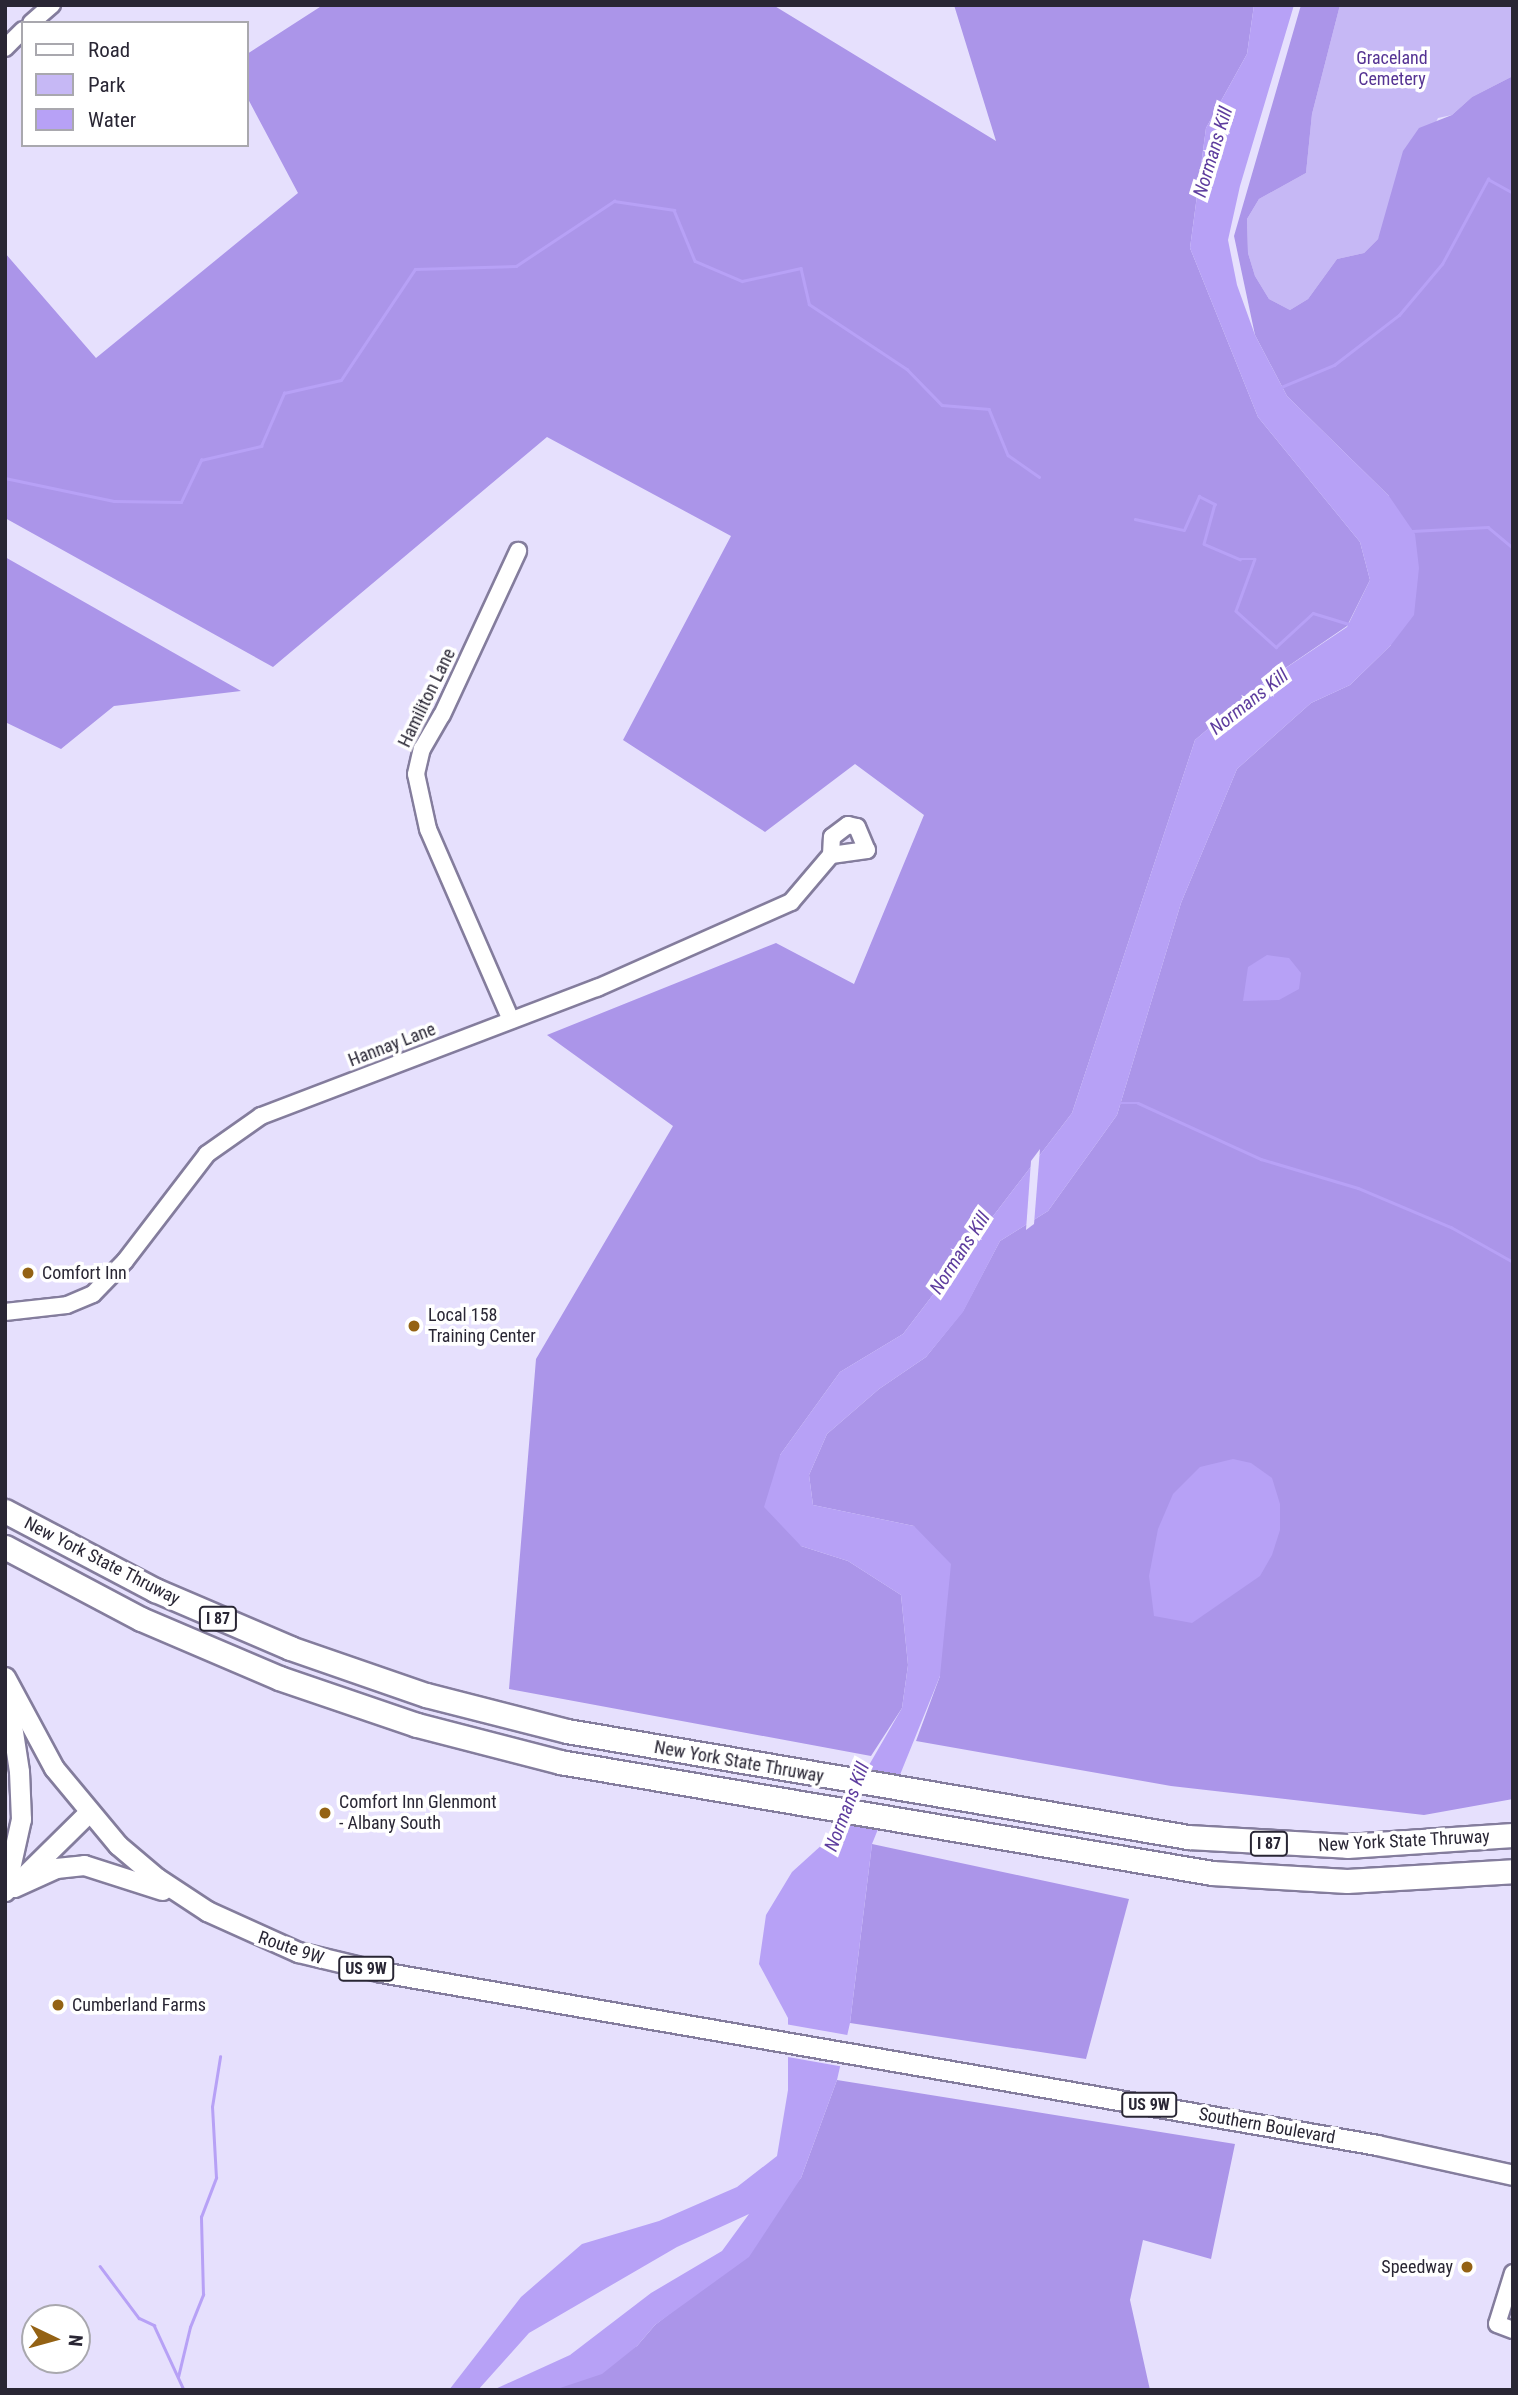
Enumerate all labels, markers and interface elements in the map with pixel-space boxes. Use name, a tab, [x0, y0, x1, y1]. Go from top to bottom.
legend	[21, 21, 248, 147]
text: Road	[88, 38, 130, 62]
park label: Graceland Cemetery	[1356, 48, 1428, 90]
text: Park	[88, 73, 125, 97]
water label: Normans Kill	[1188, 104, 1238, 200]
text: Water	[88, 108, 136, 132]
street label: Hamiliton Lane	[394, 645, 460, 751]
water label: Normans Kill	[1205, 664, 1293, 740]
street label: Hannay Lane	[345, 1018, 439, 1072]
water label: Normans Kill	[925, 1208, 995, 1298]
place label: Comfort Inn	[42, 1262, 127, 1284]
marker: Comfort Inn	[20, 1265, 36, 1281]
place label: Local 158 Training Center	[428, 1305, 536, 1348]
marker: Local 158 Training Center	[406, 1318, 422, 1334]
street label: New York State Thruway	[20, 1512, 184, 1610]
road number: I 87	[199, 1606, 237, 1632]
street label: New York State Thruway	[652, 1736, 826, 1788]
water label: Normans Kill	[820, 1759, 874, 1855]
place label: Comfort Inn Glenmont - Albany South	[339, 1792, 497, 1834]
marker: Comfort Inn Glenmont - Albany South	[317, 1805, 333, 1821]
street label: New York State Thruway	[1317, 1826, 1491, 1856]
road number: I 87	[1250, 1832, 1288, 1856]
street label: Route 9W	[255, 1927, 327, 1969]
road number: US 9W	[338, 1956, 394, 1982]
place label: Cumberland Farms	[72, 1994, 206, 2016]
marker: Cumberland Farms	[50, 1997, 66, 2013]
road number: US 9W	[1121, 2092, 1177, 2118]
street label: Southern Boulevard	[1197, 2103, 1337, 2149]
place label: Speedway	[1381, 2256, 1453, 2278]
marker: Speedway	[1459, 2259, 1475, 2275]
north arrow	[21, 2304, 91, 2374]
text: N	[63, 2334, 87, 2347]

